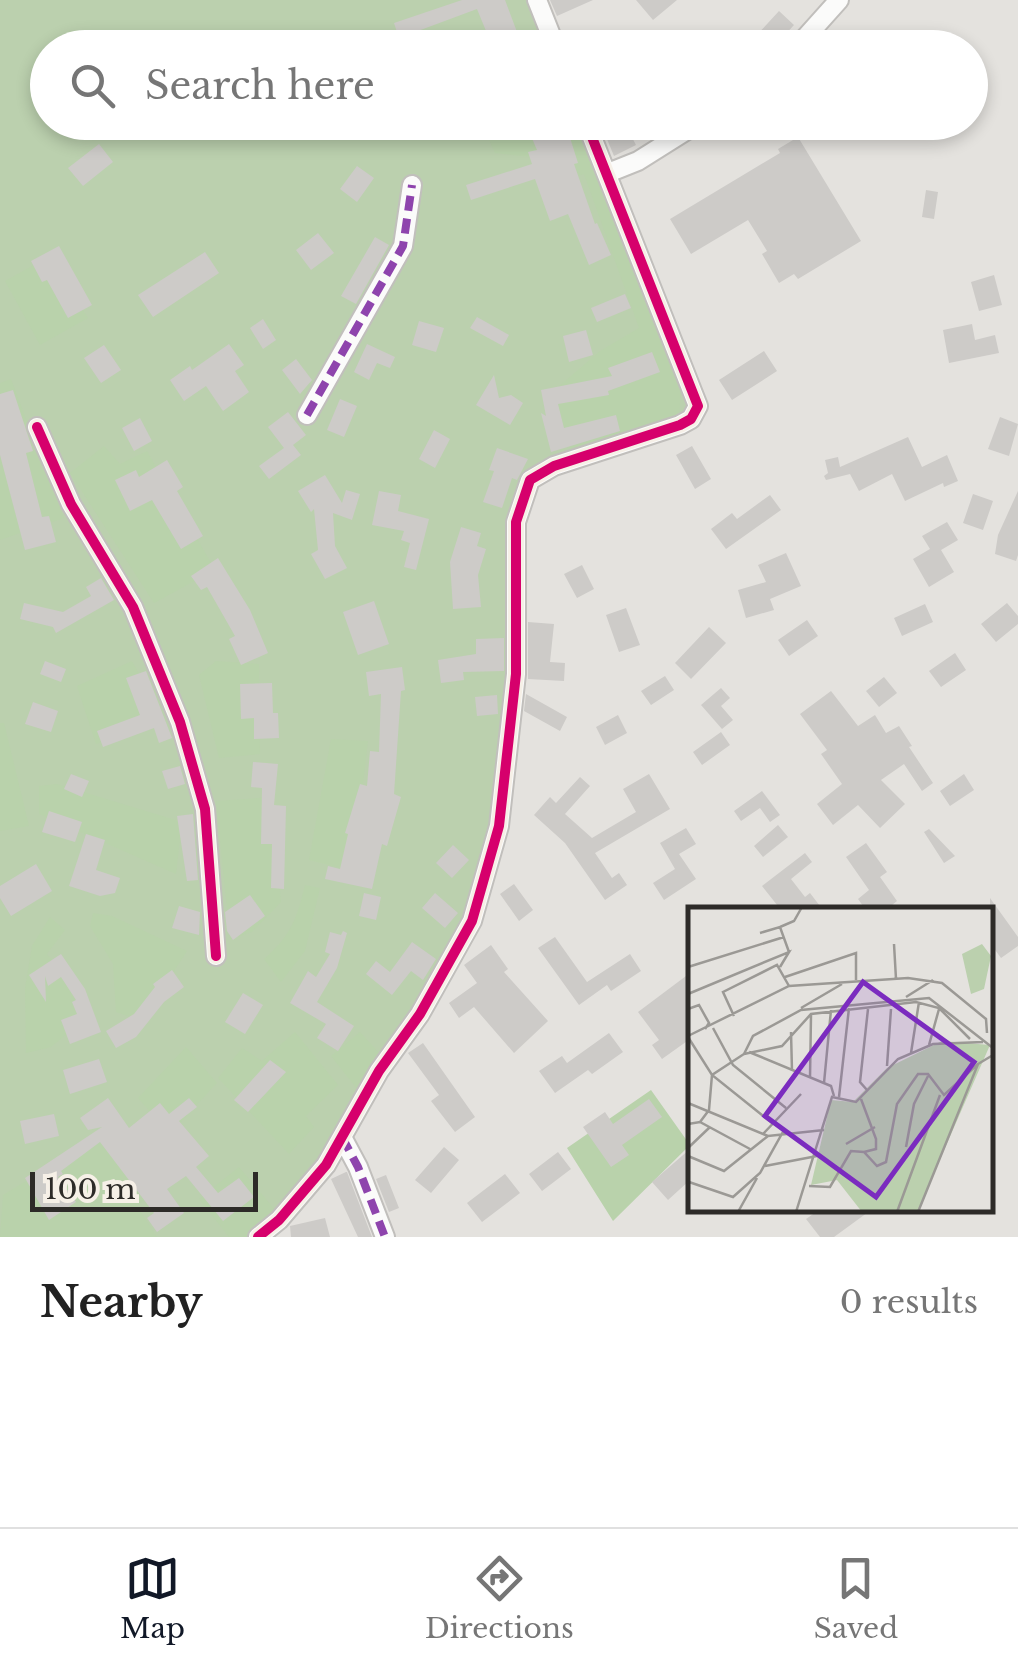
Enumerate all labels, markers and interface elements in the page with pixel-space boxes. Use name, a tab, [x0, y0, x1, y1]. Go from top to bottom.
search box	[30, 30, 988, 140]
icon: search	[65, 58, 120, 113]
text: Search here	[145, 62, 375, 109]
inset map	[688, 907, 993, 1212]
scale bar	[30, 1167, 258, 1212]
text: 100 m	[45, 1172, 136, 1207]
text: Nearby	[40, 1276, 203, 1328]
text: 0 results	[840, 1282, 978, 1322]
tab: Map	[120, 1551, 185, 1646]
tab: Directions	[425, 1551, 574, 1646]
tab: Saved	[814, 1551, 898, 1646]

